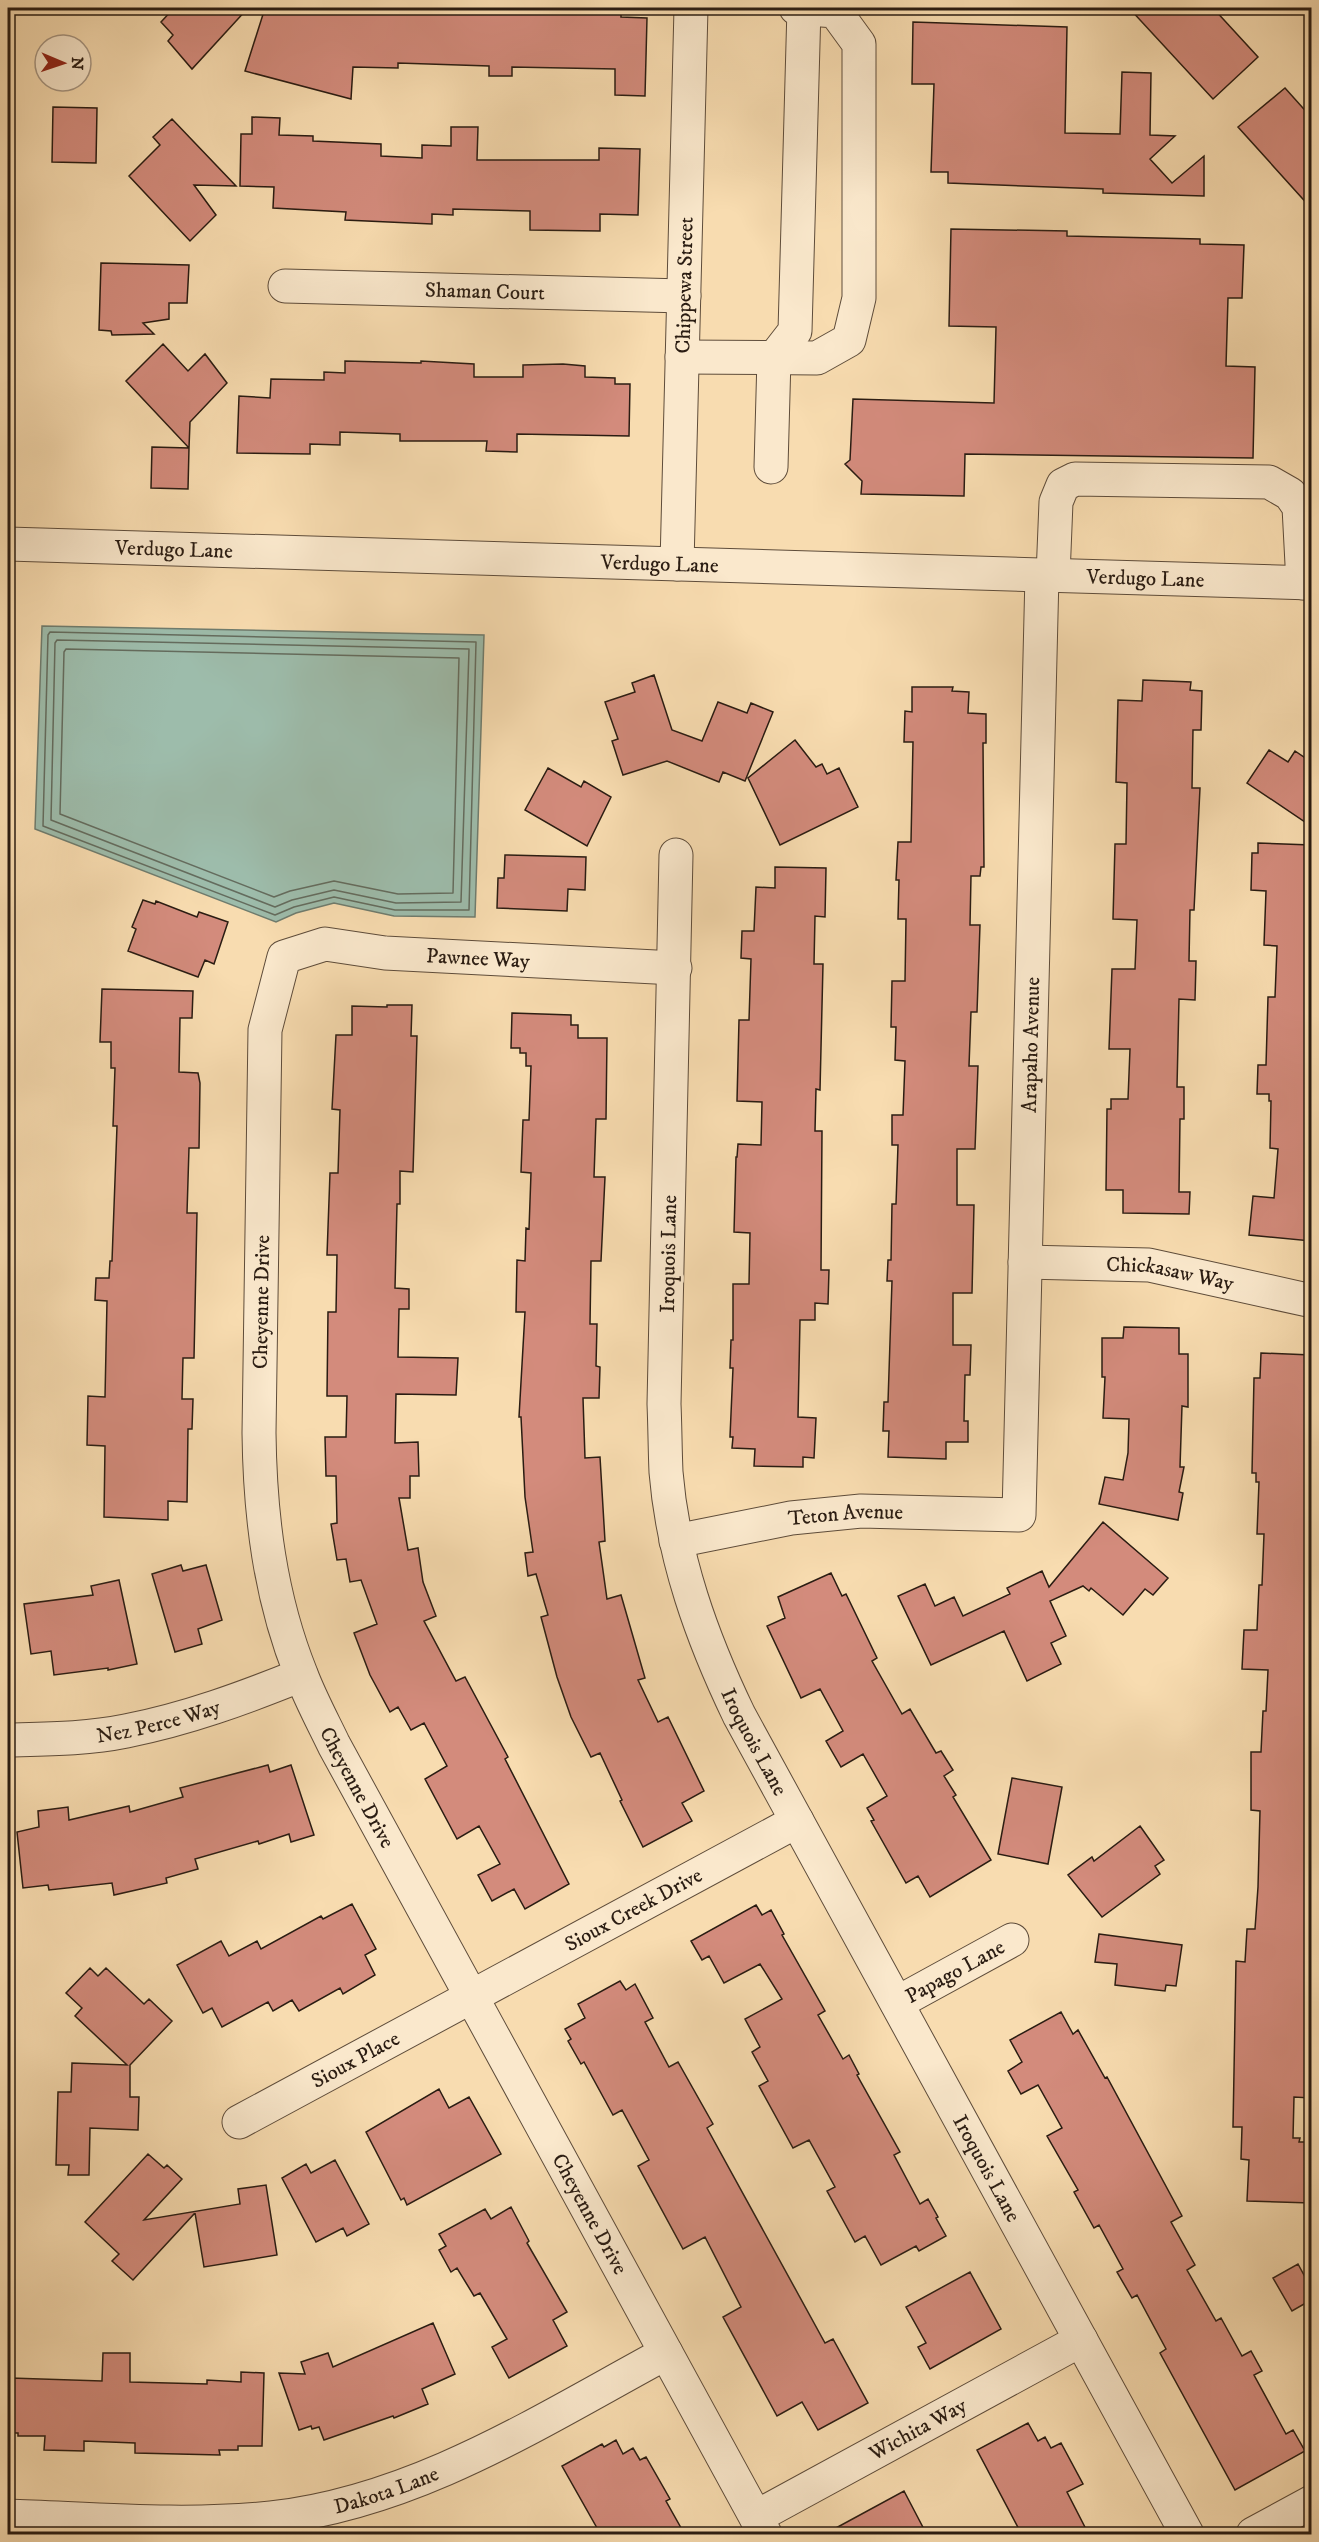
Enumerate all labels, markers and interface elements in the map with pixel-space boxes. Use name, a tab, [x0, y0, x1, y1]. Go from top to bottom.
north arrow	[33, 33, 93, 93]
text: N	[67, 57, 87, 70]
street label: Chippewa Street	[670, 216, 700, 354]
street label: Shaman Court	[425, 278, 546, 307]
street label: Verdugo Lane	[114, 535, 234, 565]
street label: Verdugo Lane	[599, 550, 719, 579]
street label: Verdugo Lane	[1085, 564, 1205, 594]
street label: Pawnee Way	[425, 943, 532, 975]
street label: Arapaho Avenue	[1017, 976, 1046, 1113]
street label: Iroquois Lane	[655, 1195, 683, 1313]
street label: Cheyenne Drive	[248, 1234, 276, 1369]
street label: Chickasaw Way	[1106, 1252, 1237, 1298]
street label: Teton Avenue	[787, 1499, 904, 1532]
street label: Iroquois Lane	[714, 1684, 793, 1801]
street label: Nez Perce Way	[95, 1694, 225, 1750]
street label: Cheyenne Drive	[313, 1723, 400, 1853]
street label: Sioux Creek Drive	[560, 1862, 707, 1958]
street label: Papago Lane	[901, 1934, 1010, 2010]
street label: Sioux Place	[307, 2026, 405, 2095]
street label: Iroquois Lane	[946, 2111, 1026, 2227]
street label: Cheyenne Drive	[546, 2149, 633, 2280]
street label: Wichita Way	[864, 2392, 972, 2467]
street label: Dakota Lane	[331, 2461, 443, 2520]

